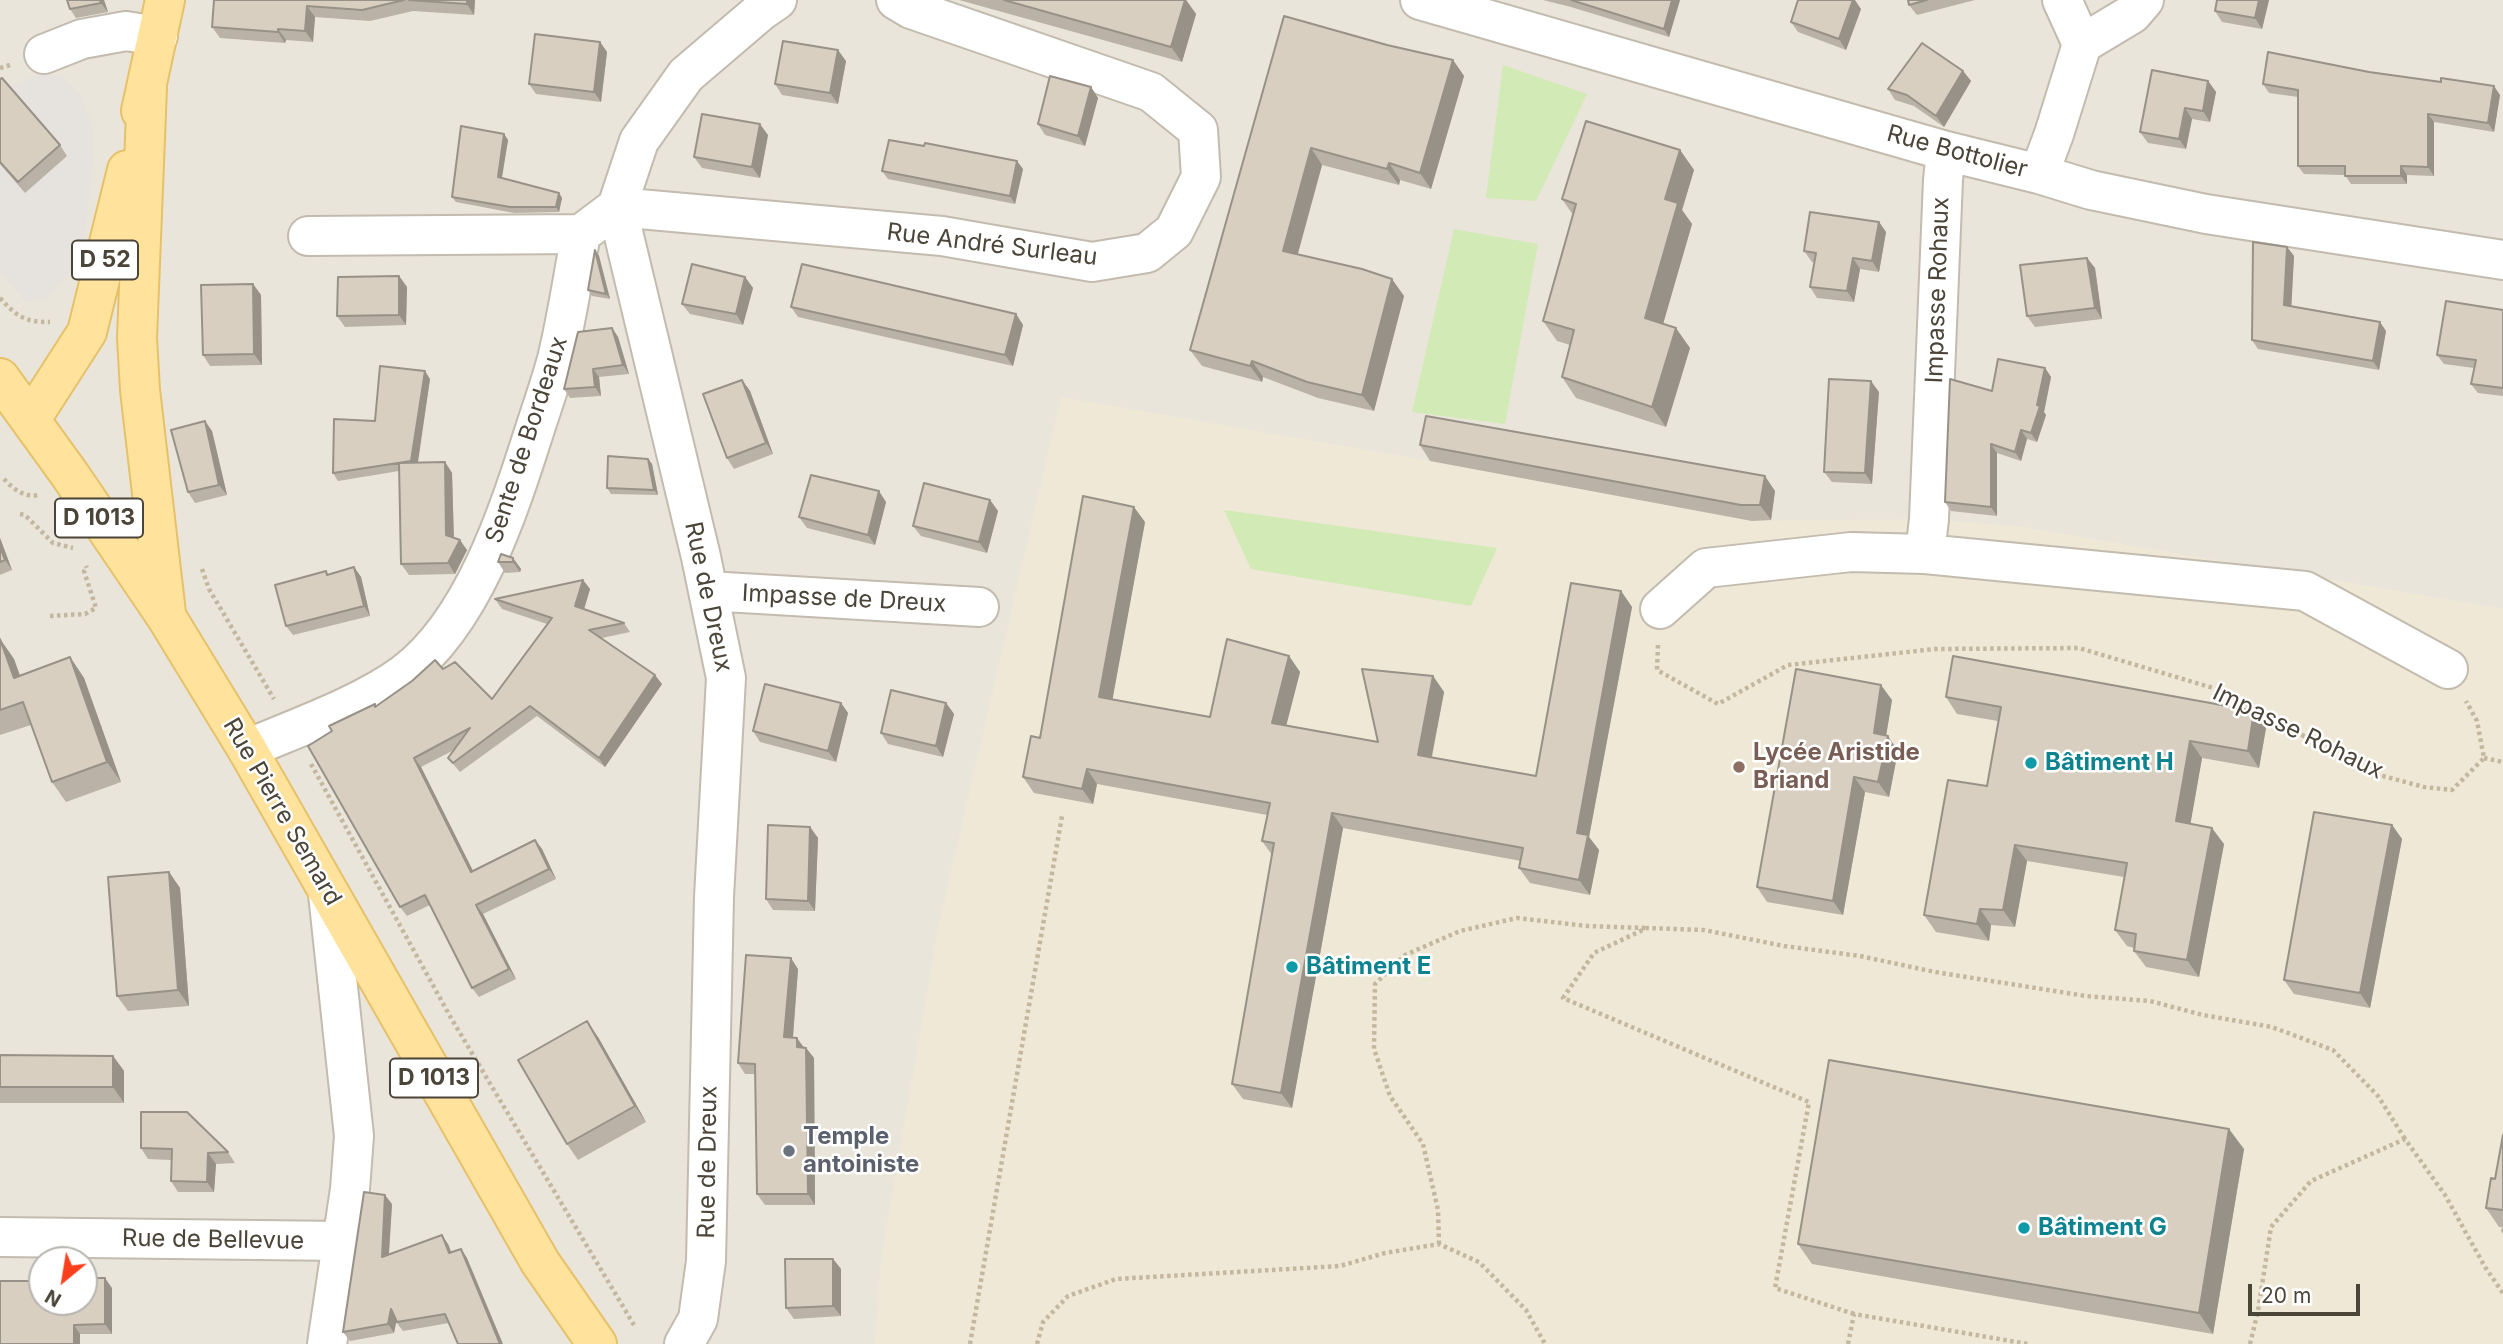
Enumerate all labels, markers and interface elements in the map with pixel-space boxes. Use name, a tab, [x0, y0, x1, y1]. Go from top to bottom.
street label: Rue Bottolier	[1884, 119, 2030, 185]
street label: Impasse Rohaux	[1920, 196, 1956, 384]
street label: Rue André Surleau	[885, 218, 1099, 272]
road number: D 52	[72, 241, 138, 280]
street label: Sente de Bordeaux	[480, 333, 574, 547]
road number: D 1013	[55, 498, 143, 538]
street label: Rue de Dreux	[678, 519, 738, 675]
street label: Impasse de Dreux	[741, 579, 947, 619]
street label: Impasse Rohaux	[2208, 678, 2388, 786]
street label: Rue Pierre Semard	[217, 713, 347, 911]
place label: Lycée Aristide Briand	[1753, 739, 1920, 795]
place label: Bâtiment H	[2045, 749, 2174, 777]
marker: Bâtiment H	[2023, 755, 2039, 771]
marker: Lycée Aristide Briand	[1731, 759, 1747, 775]
place label: Bâtiment E	[1306, 953, 1431, 981]
marker: Bâtiment E	[1284, 959, 1300, 975]
road number: D 1013	[390, 1058, 478, 1098]
street label: Rue de Dreux	[692, 1085, 724, 1239]
place label: Temple antoiniste	[803, 1123, 919, 1179]
marker: Temple antoiniste	[781, 1143, 797, 1159]
place label: Bâtiment G	[2038, 1214, 2167, 1242]
marker: Bâtiment G	[2016, 1220, 2032, 1236]
street label: Rue de Bellevue	[122, 1224, 304, 1256]
north arrow	[28, 1246, 98, 1316]
scale bar	[2251, 1270, 2363, 1314]
text: 20 m	[2261, 1283, 2311, 1308]
text: N	[41, 1284, 65, 1311]

